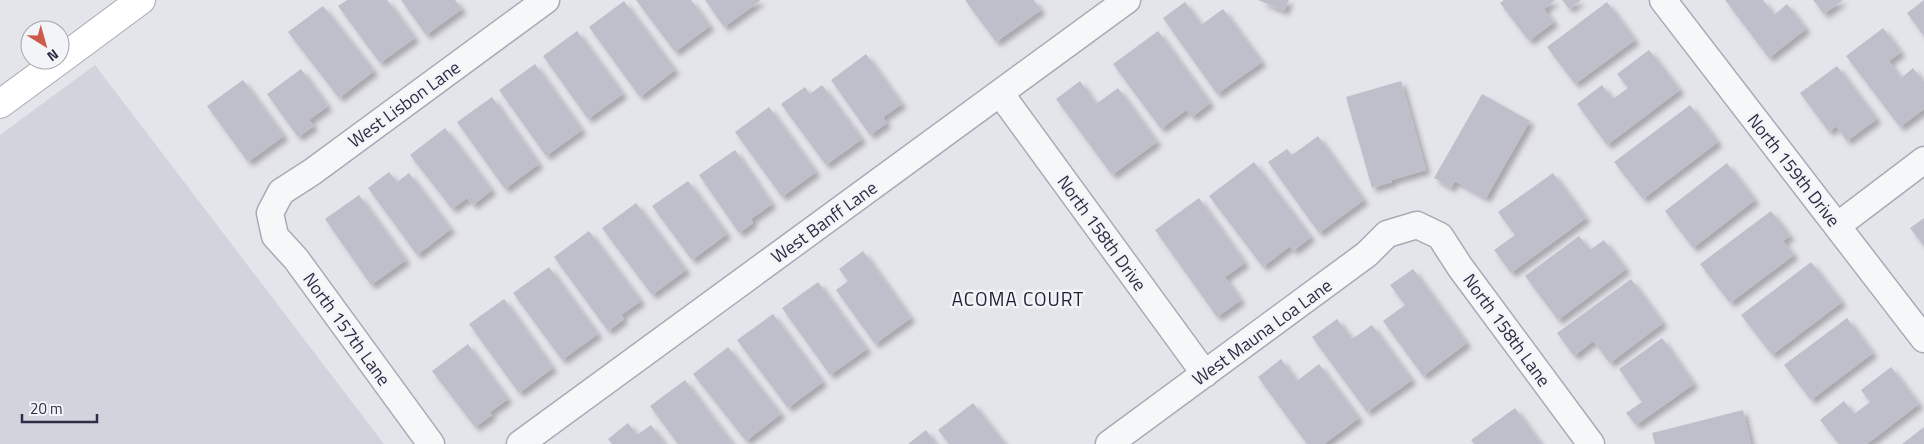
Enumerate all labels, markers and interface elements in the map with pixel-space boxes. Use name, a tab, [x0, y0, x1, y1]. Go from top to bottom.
north arrow	[20, 20, 70, 70]
text: N	[43, 44, 63, 67]
street label: West Lisbon Lane	[342, 54, 466, 154]
street label: North 159th Drive	[1741, 108, 1847, 232]
street label: North 158th Drive	[1051, 170, 1153, 296]
street label: West Banff Lane	[765, 174, 883, 270]
street label: North 157th Lane	[297, 267, 397, 391]
street label: North 158th Lane	[1457, 268, 1557, 392]
street label: West Mauna Loa Lane	[1186, 272, 1338, 392]
district label: ACOMA COURT	[952, 284, 1084, 313]
scale bar	[22, 392, 98, 424]
text: 20 m	[30, 397, 63, 420]

